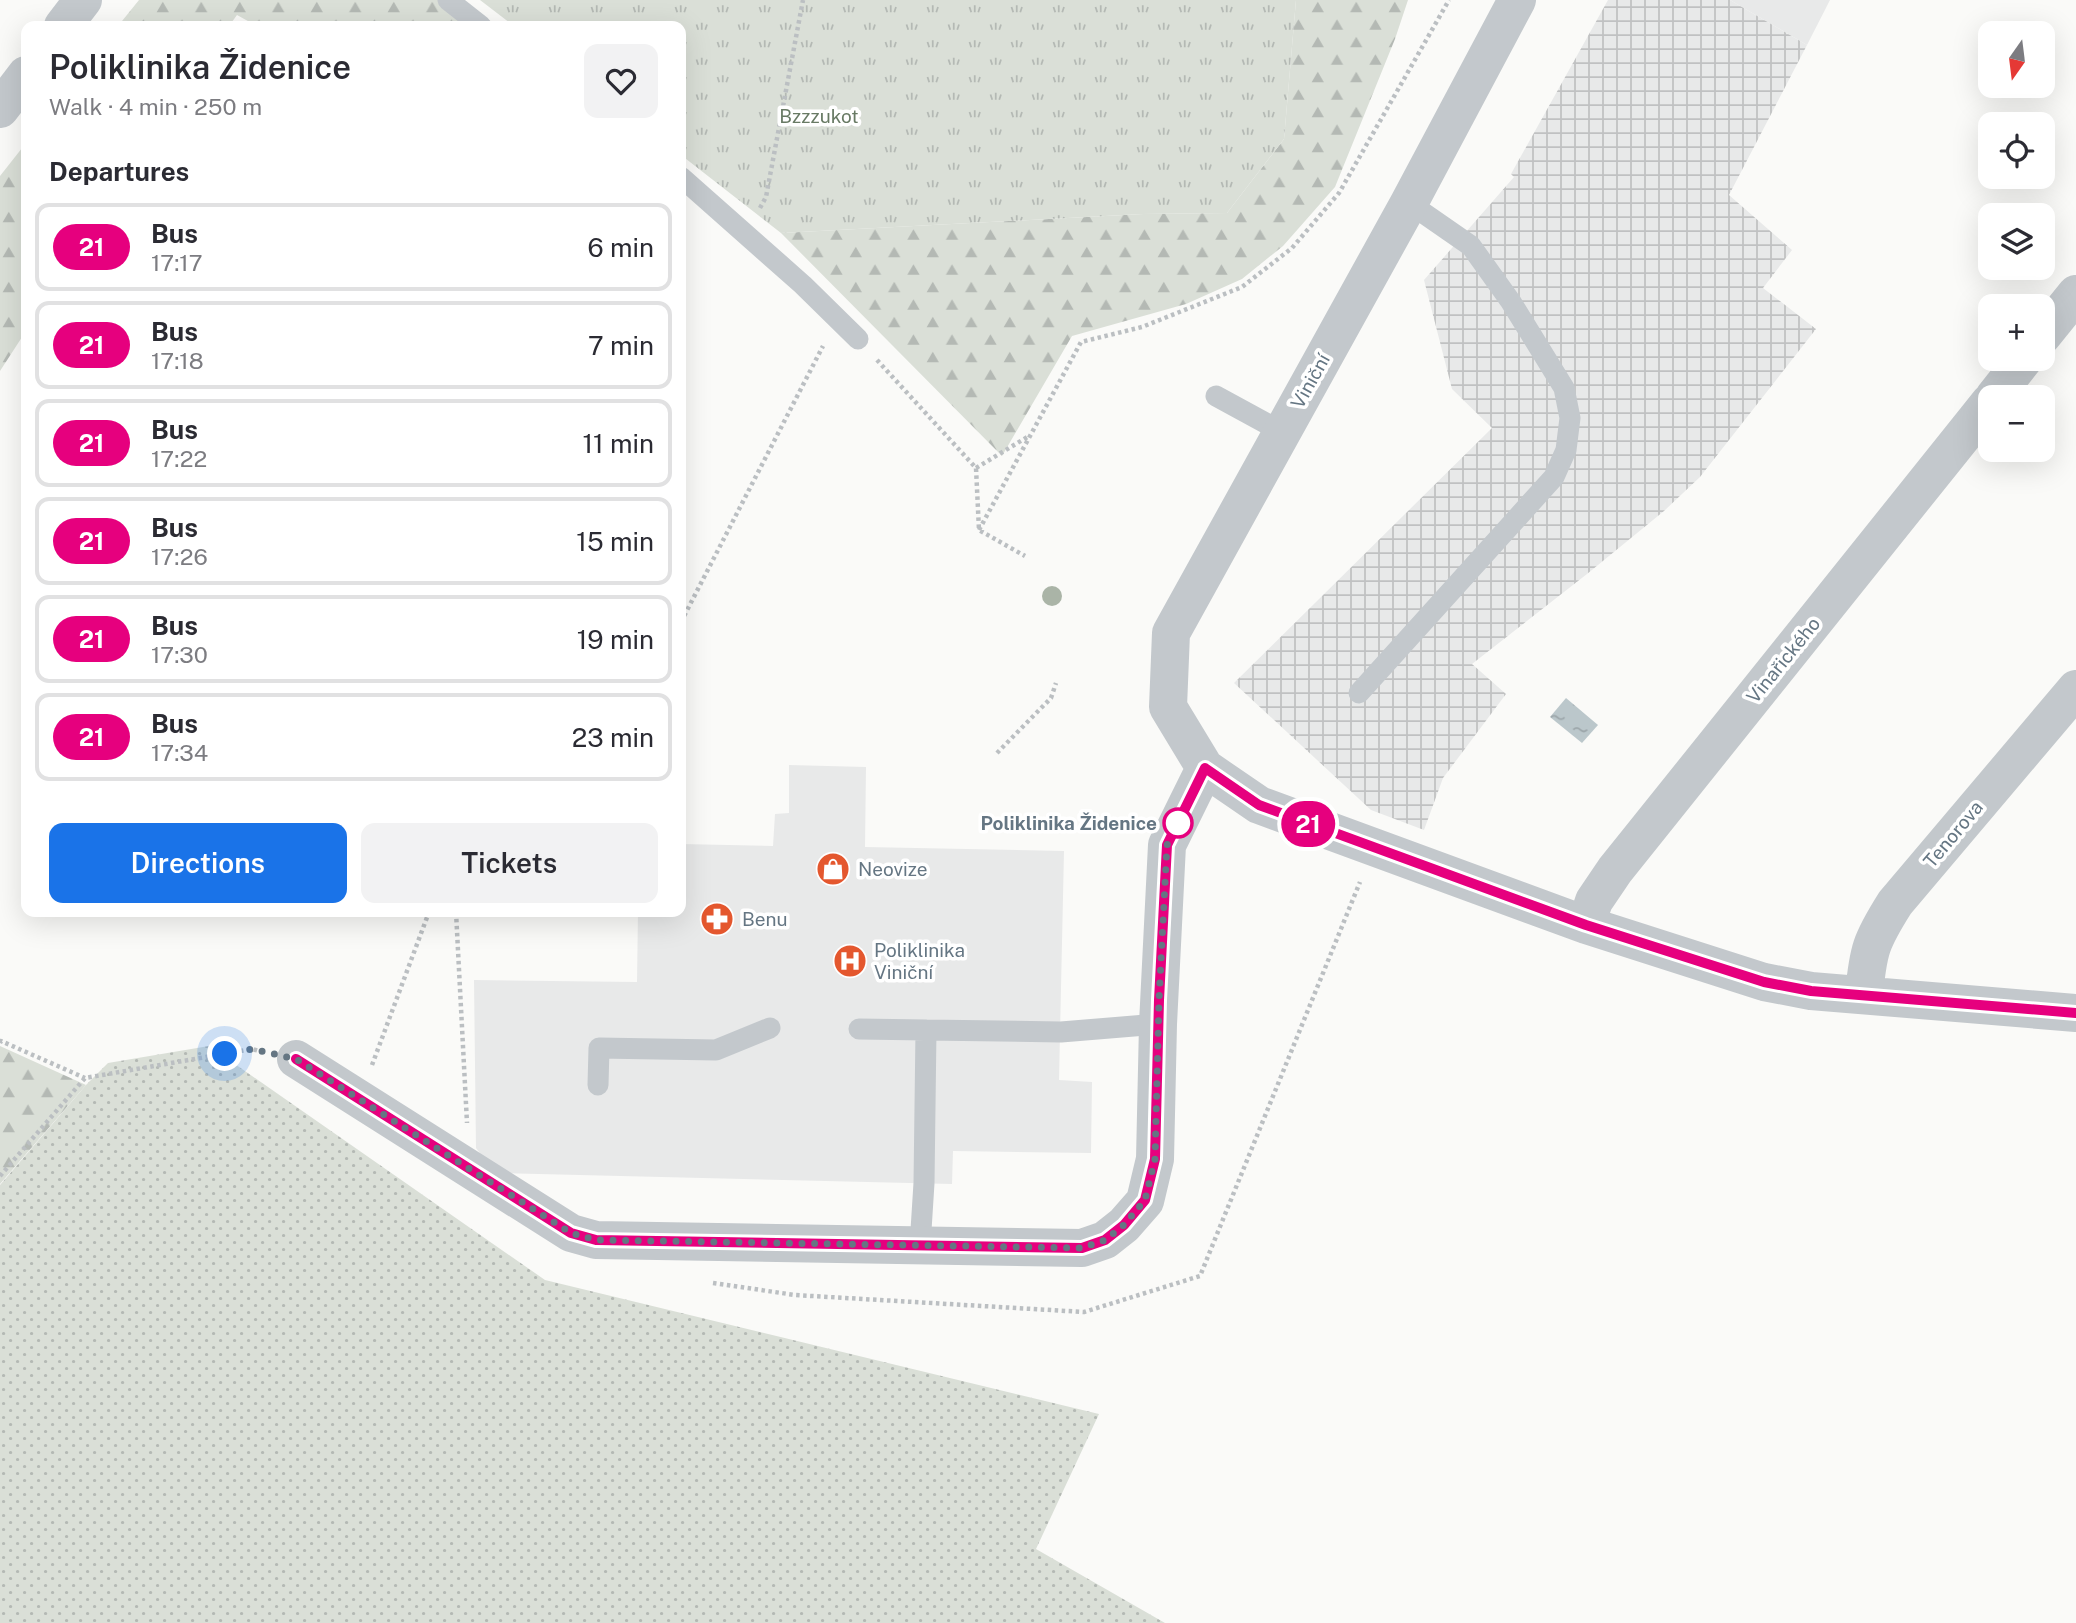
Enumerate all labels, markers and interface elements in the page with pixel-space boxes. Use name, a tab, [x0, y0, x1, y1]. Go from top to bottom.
north arrow	[1978, 21, 2054, 98]
map controls	[1978, 21, 2055, 462]
button: heart	[584, 44, 658, 118]
text: Poliklinika Židenice	[49, 48, 351, 86]
text: Walk · 4 min · 250 m	[49, 93, 262, 120]
park label: Bzzzukot	[779, 105, 859, 127]
button: locate	[1978, 112, 2055, 189]
text: Departures	[49, 156, 189, 187]
button: layers	[1978, 203, 2055, 280]
text: Bus	[151, 218, 198, 249]
text: 6 min	[587, 232, 654, 263]
text: 21	[79, 233, 104, 261]
text: 17:17	[151, 249, 203, 276]
button: +	[1978, 294, 2055, 371]
text: Bus	[151, 316, 198, 347]
text: 7 min	[588, 330, 654, 361]
text: 21	[79, 331, 104, 359]
text: 17:18	[151, 347, 204, 374]
street label: Viniční	[1286, 349, 1334, 412]
button: −	[1978, 385, 2055, 462]
text: Bus	[151, 414, 198, 445]
text: 11 min	[582, 428, 654, 459]
text: 21	[79, 429, 104, 457]
text: 17:22	[151, 445, 207, 472]
text: Bus	[151, 512, 198, 543]
text: 15 min	[576, 526, 654, 557]
text: 21	[79, 527, 104, 555]
text: 17:26	[151, 543, 208, 570]
text: Bus	[151, 610, 198, 641]
street label: Vinařického	[1742, 613, 1824, 707]
text: 19 min	[577, 624, 654, 655]
text: 21	[79, 625, 104, 653]
text: 17:30	[151, 641, 208, 668]
text: Bus	[151, 708, 198, 739]
text: 23 min	[572, 722, 654, 753]
text: 21	[79, 723, 104, 751]
text: 17:34	[151, 739, 208, 766]
street label: Tenorova	[1919, 796, 1987, 872]
line badge: 21	[1276, 801, 1340, 847]
marker: Poliklinika Židenice	[1163, 808, 1193, 838]
text: 21	[1295, 810, 1321, 838]
place label: Poliklinika Židenice	[980, 812, 1157, 834]
button: Directions	[49, 823, 347, 903]
button: Tickets	[361, 823, 658, 903]
shop icon: Neovize	[814, 850, 852, 888]
place label: Neovize	[858, 858, 928, 880]
pharmacy icon: Benu	[698, 900, 736, 938]
place label: Benu	[742, 908, 788, 930]
place label: Poliklinika Viniční	[874, 939, 965, 983]
hospital icon: Poliklinika Viniční	[831, 942, 869, 980]
your location	[207, 1036, 242, 1071]

